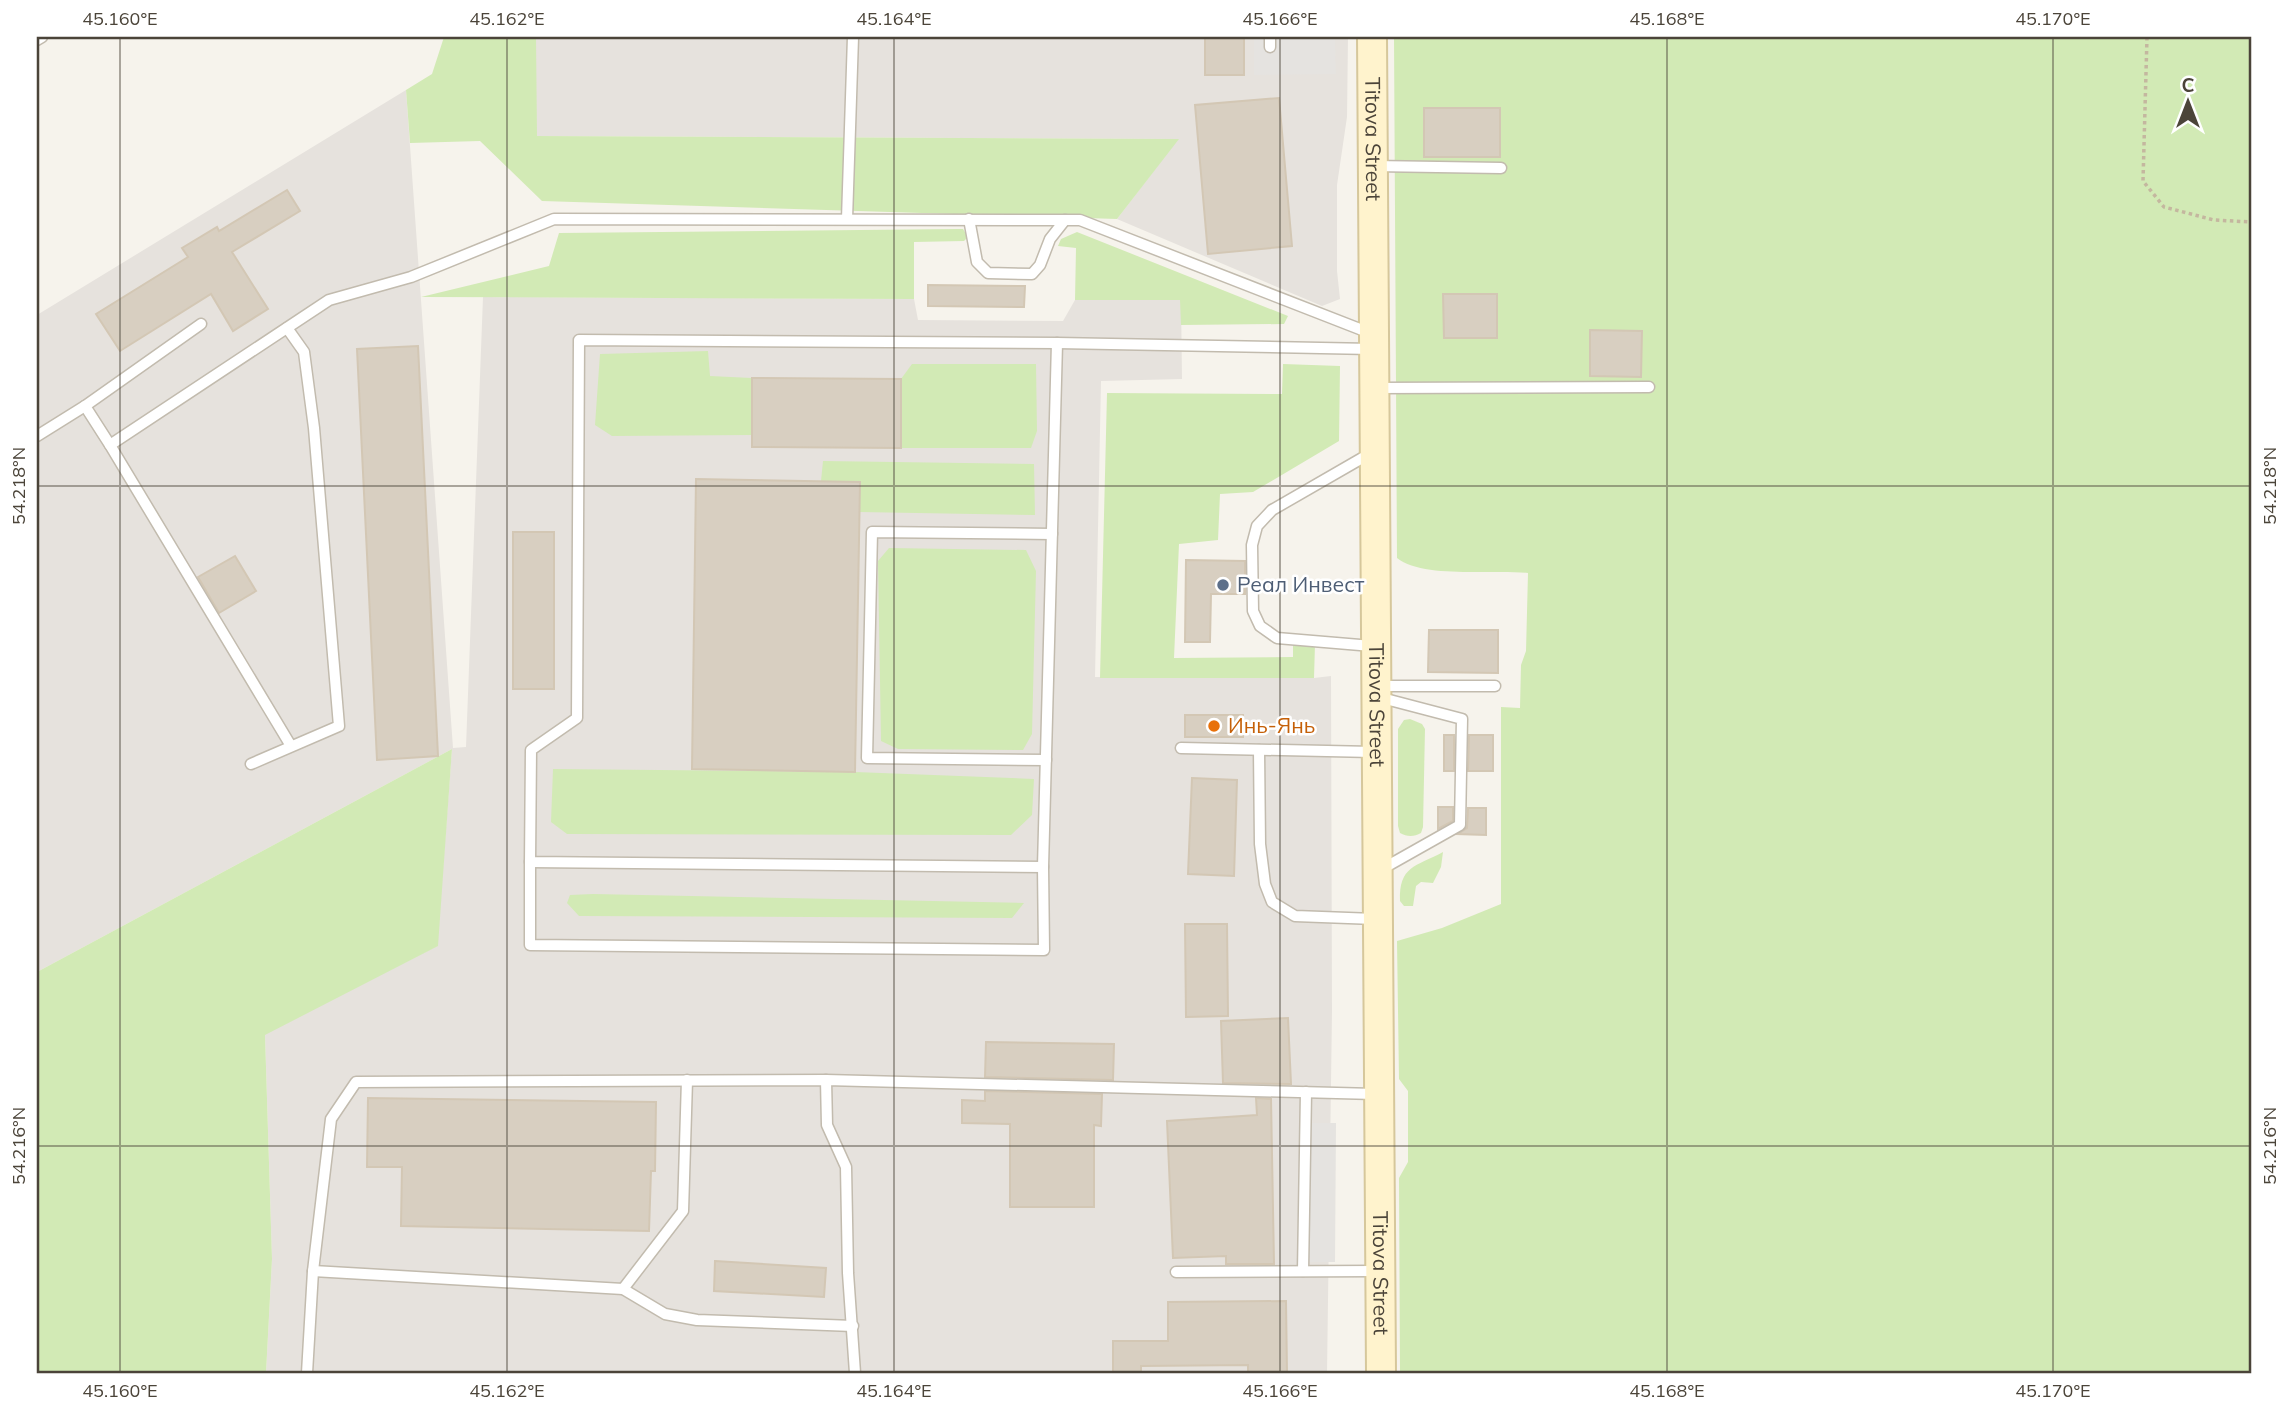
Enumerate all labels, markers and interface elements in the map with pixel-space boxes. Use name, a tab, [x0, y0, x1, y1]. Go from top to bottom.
text: 45.160°E	[82, 7, 158, 30]
text: 45.162°E	[469, 7, 545, 30]
text: 45.164°E	[856, 7, 932, 30]
text: 45.166°E	[1242, 7, 1318, 30]
text: 45.168°E	[1629, 7, 1705, 30]
text: 45.170°E	[2015, 7, 2091, 30]
north arrow	[2152, 66, 2222, 136]
text: С	[2181, 73, 2195, 97]
street label: Titova Street	[1360, 77, 1387, 201]
text: 54.218°N	[7, 447, 30, 525]
text: 54.218°N	[2258, 447, 2281, 525]
place label: Реал Инвест	[1237, 571, 1365, 597]
marker: Реал Инвест	[1215, 577, 1231, 593]
street label: Titova Street	[1364, 643, 1391, 767]
place label: Инь-Янь	[1228, 712, 1315, 738]
marker: Инь-Янь	[1206, 718, 1222, 734]
text: 54.216°N	[7, 1107, 30, 1185]
text: 54.216°N	[2258, 1107, 2281, 1185]
street label: Titova Street	[1368, 1211, 1395, 1335]
text: 45.160°E	[82, 1379, 158, 1402]
text: 45.162°E	[469, 1379, 545, 1402]
text: 45.164°E	[856, 1379, 932, 1402]
text: 45.166°E	[1242, 1379, 1318, 1402]
text: 45.168°E	[1629, 1379, 1705, 1402]
text: 45.170°E	[2015, 1379, 2091, 1402]

